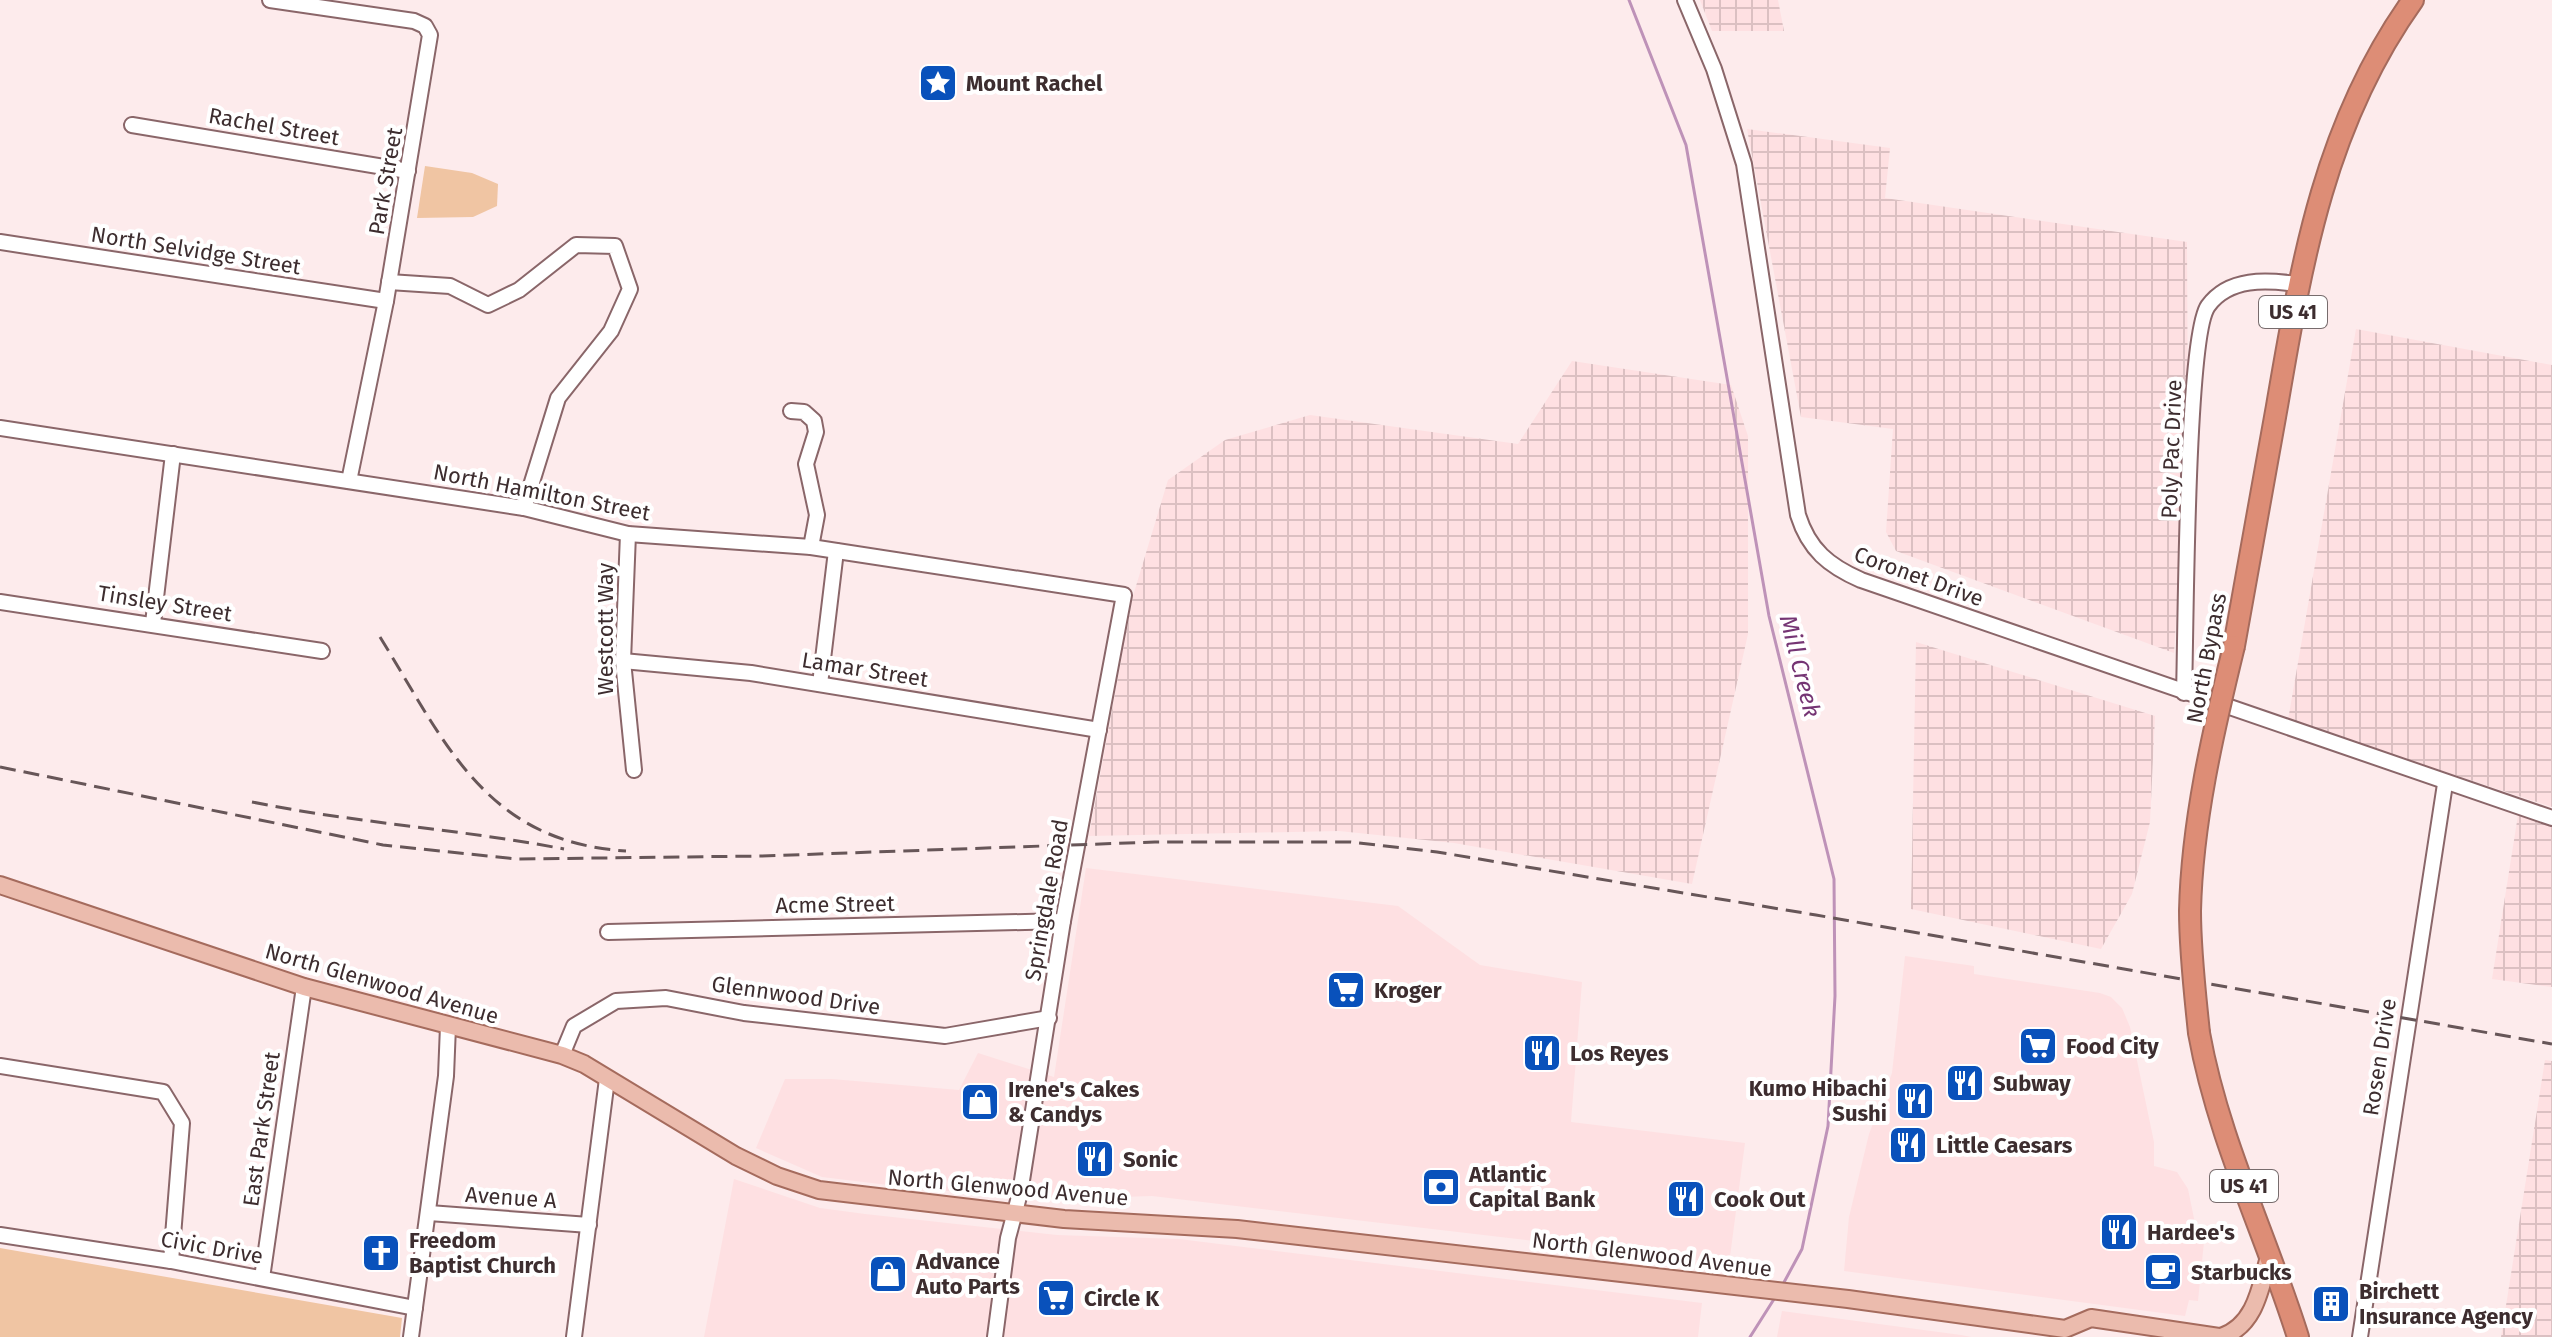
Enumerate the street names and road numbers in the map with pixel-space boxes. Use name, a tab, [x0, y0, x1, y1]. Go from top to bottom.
street label: Rachel Street	[206, 102, 342, 151]
street label: Park Street	[363, 125, 408, 237]
street label: North Selvidge Street	[89, 221, 303, 280]
road number: US 41	[2259, 296, 2327, 328]
street label: Poly Pac Drive	[2156, 379, 2187, 519]
street label: North Hamilton Street	[431, 458, 653, 527]
street label: Coronet Drive	[1850, 541, 1987, 612]
street label: Westcott Way	[592, 563, 619, 695]
street label: Tinsley Street	[96, 580, 234, 627]
street label: North Bypass	[2181, 591, 2232, 726]
street label: Lamar Street	[800, 646, 930, 693]
street label: Springdale Road	[1019, 817, 1074, 983]
street label: Acme Street	[775, 890, 895, 919]
street label: North Glenwood Avenue	[262, 937, 502, 1030]
street label: Glennwood Drive	[710, 970, 882, 1021]
street label: Rosen Drive	[2357, 996, 2402, 1118]
street label: East Park Street	[237, 1050, 286, 1208]
street label: North Glenwood Avenue	[886, 1164, 1129, 1211]
road number: US 41	[2210, 1170, 2278, 1202]
street label: Avenue A	[464, 1181, 558, 1214]
street label: Civic Drive	[159, 1225, 265, 1270]
street label: North Glenwood Avenue	[1530, 1226, 1773, 1283]

